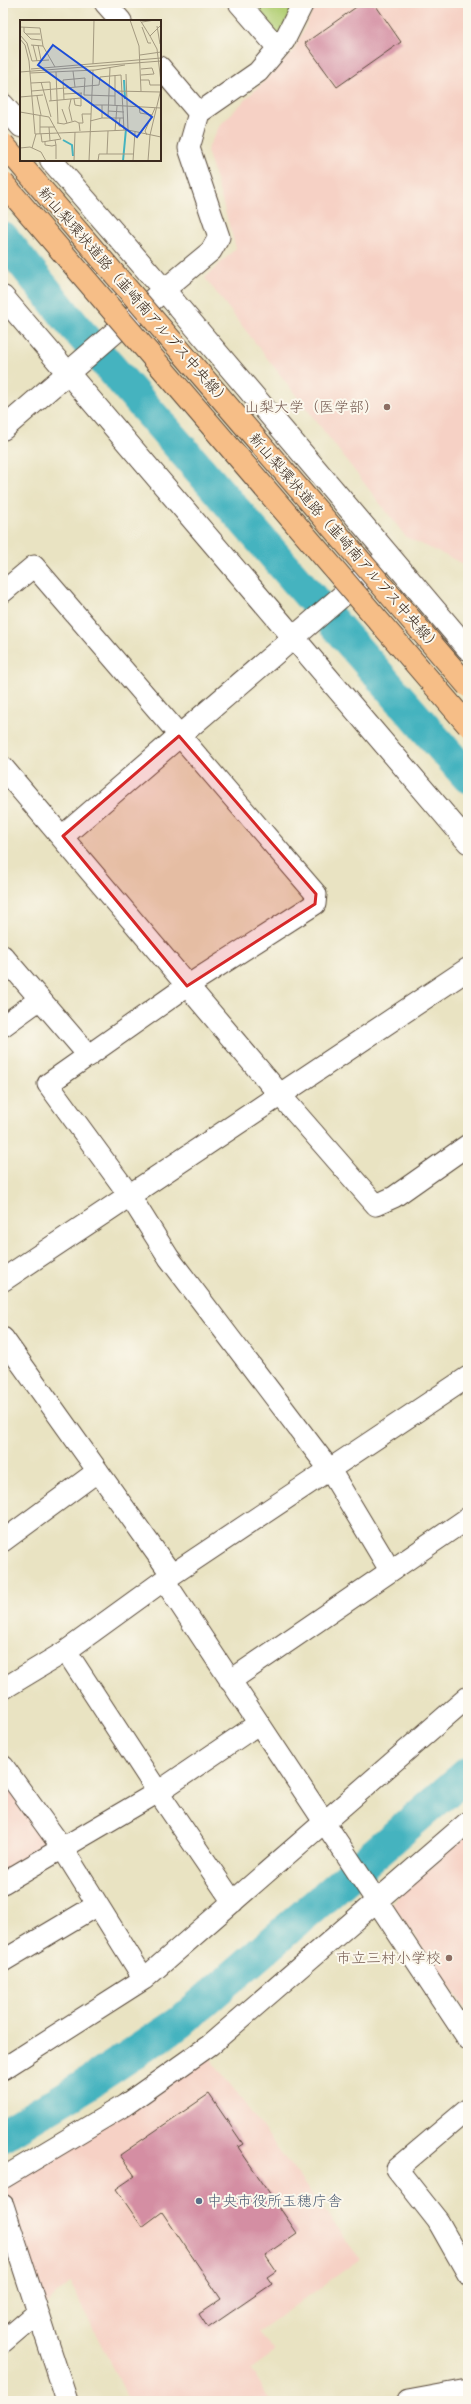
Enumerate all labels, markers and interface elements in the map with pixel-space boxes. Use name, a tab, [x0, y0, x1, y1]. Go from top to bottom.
inset map	[20, 20, 161, 161]
street label: 新山梨環状道路（韮崎南アルプス中央線）	[34, 183, 234, 409]
place label: 山梨大学（医学部）	[244, 398, 379, 416]
marker: 山梨大学（医学部）	[382, 402, 392, 412]
street label: 新山梨環状道路（韮崎南アルプス中央線）	[245, 429, 445, 655]
place label: 市立三村小学校	[336, 1949, 441, 1967]
marker: 市立三村小学校	[444, 1953, 454, 1963]
place label: 中央市役所玉穂庁舎	[207, 2192, 342, 2210]
marker: 中央市役所玉穂庁舎	[194, 2196, 204, 2206]

